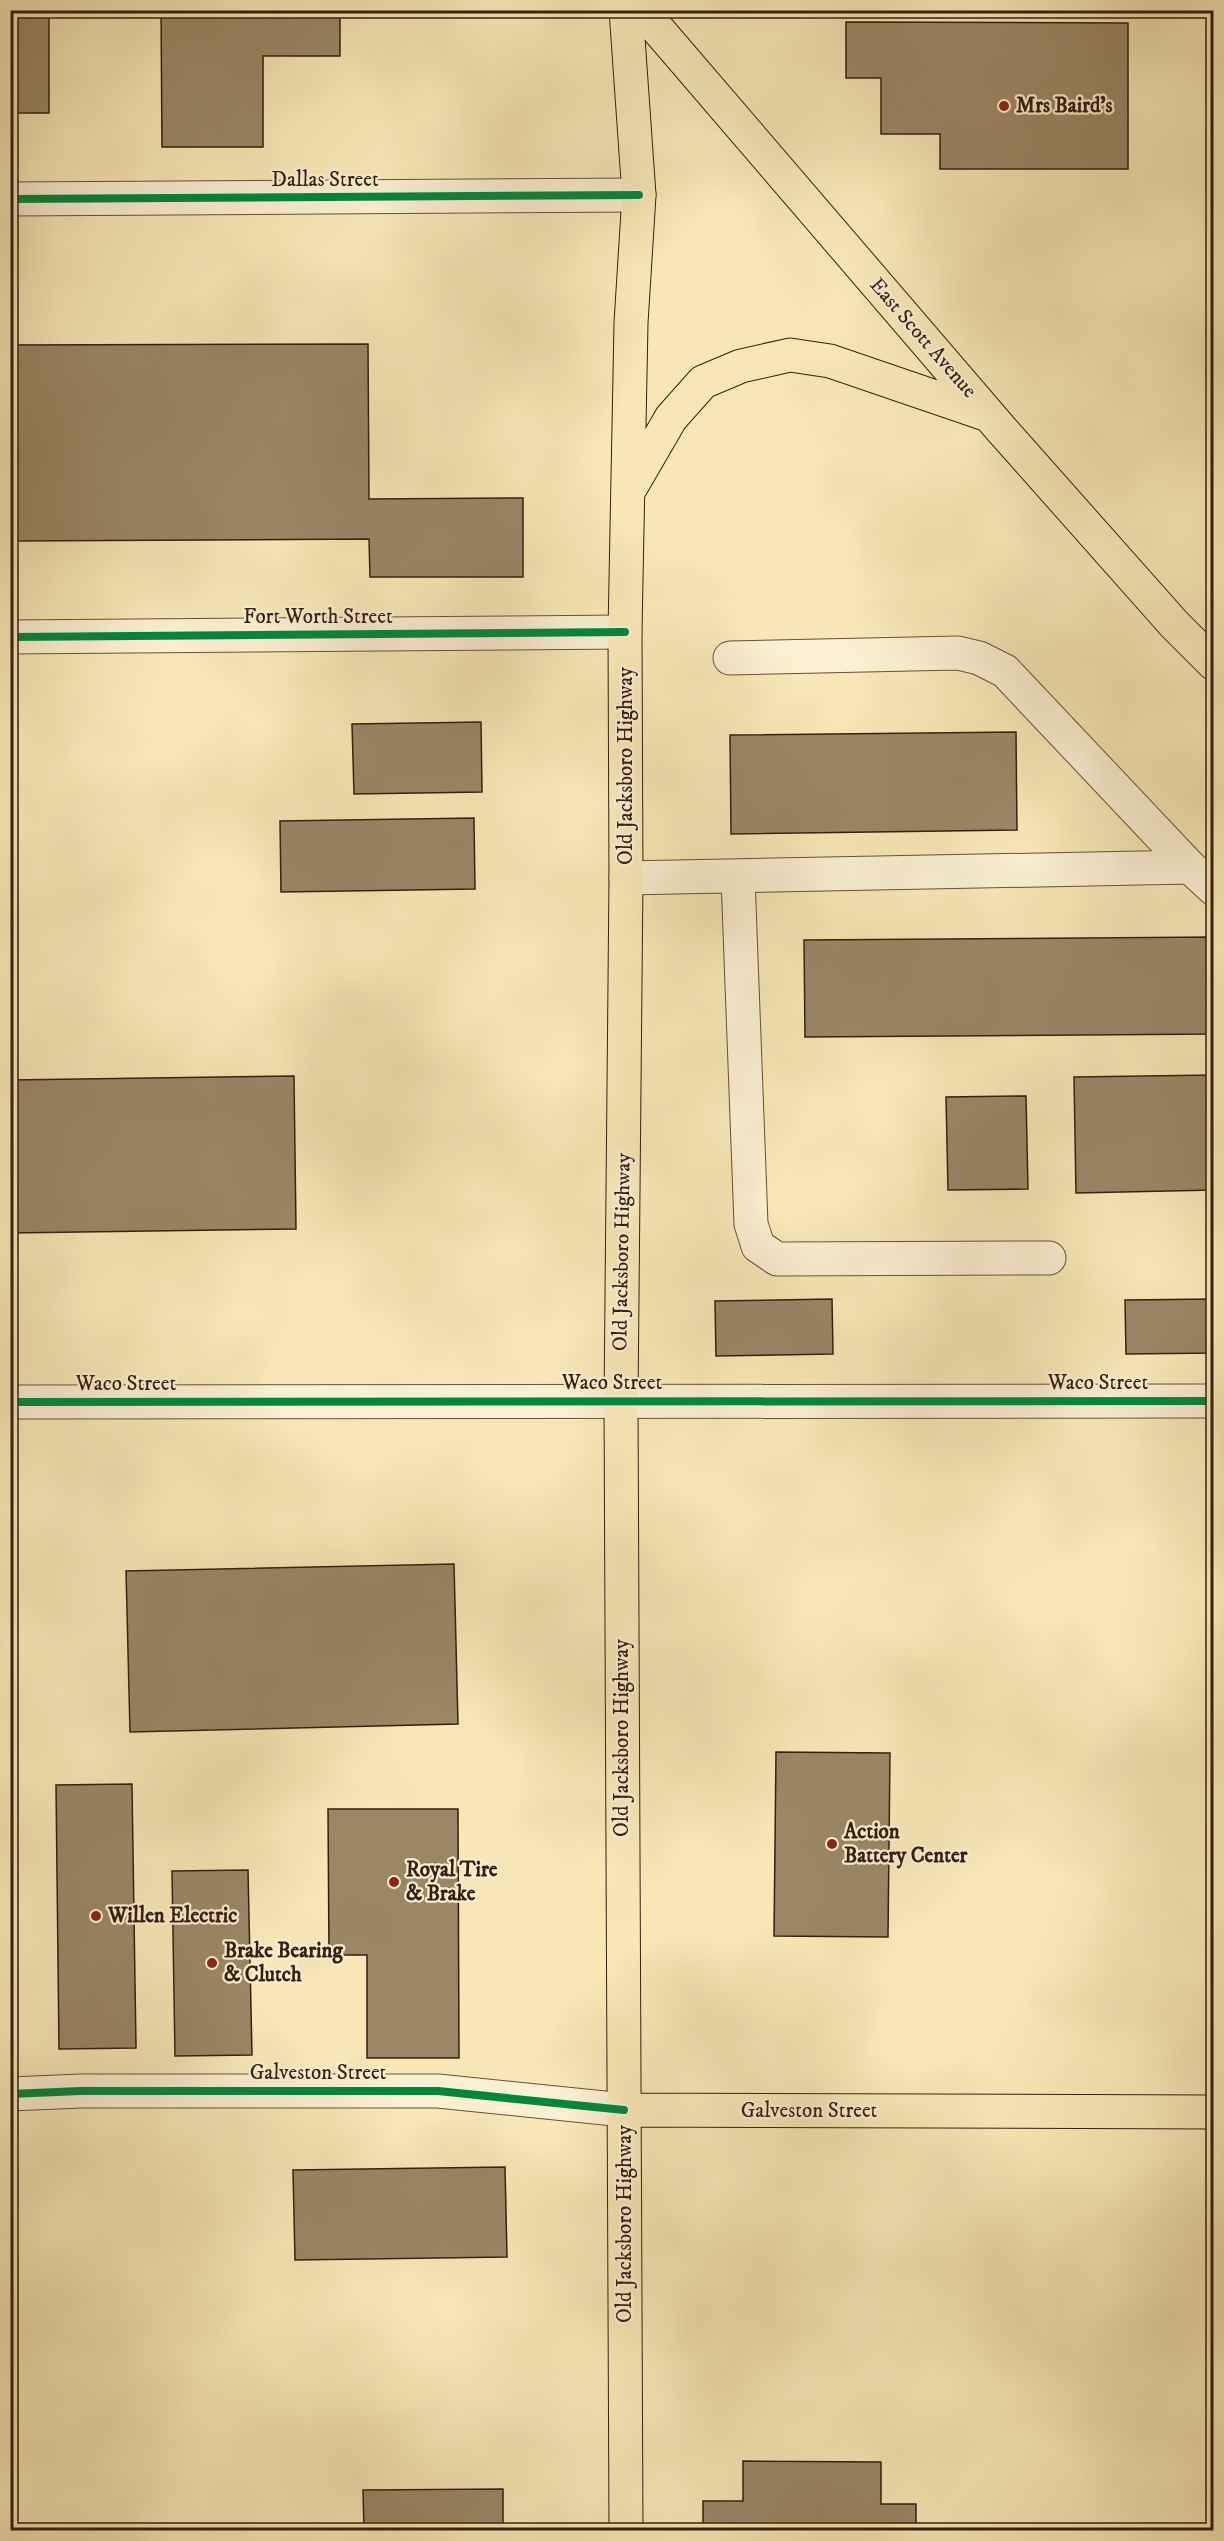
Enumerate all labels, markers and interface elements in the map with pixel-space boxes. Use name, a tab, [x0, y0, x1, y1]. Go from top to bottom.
place label: Mrs Baird's	[1016, 93, 1112, 119]
marker: Mrs Baird's	[997, 99, 1011, 113]
street label: Dallas Street	[271, 167, 379, 193]
street label: East Scott Avenue	[864, 273, 982, 404]
street label: Fort Worth Street	[243, 604, 393, 630]
street label: Old Jacksboro Highway	[613, 666, 639, 865]
street label: Old Jacksboro Highway	[607, 1152, 637, 1351]
street label: Waco Street	[561, 1370, 662, 1396]
street label: Waco Street	[1047, 1370, 1148, 1396]
street label: Waco Street	[75, 1371, 176, 1397]
street label: Old Jacksboro Highway	[609, 1638, 635, 1837]
place label: Action Battery Center	[843, 1819, 969, 1869]
marker: Action Battery Center	[825, 1837, 839, 1851]
place label: Royal Tire & Brake	[406, 1857, 498, 1907]
marker: Royal Tire & Brake	[387, 1875, 401, 1889]
place label: Willen Electric	[107, 1903, 237, 1929]
marker: Willen Electric	[89, 1909, 103, 1923]
place label: Brake Bearing & Clutch	[224, 1938, 343, 1988]
marker: Brake Bearing & Clutch	[205, 1956, 219, 1970]
street label: Galveston Street	[250, 2060, 387, 2086]
street label: Galveston Street	[741, 2098, 878, 2124]
street label: Old Jacksboro Highway	[612, 2124, 638, 2323]

